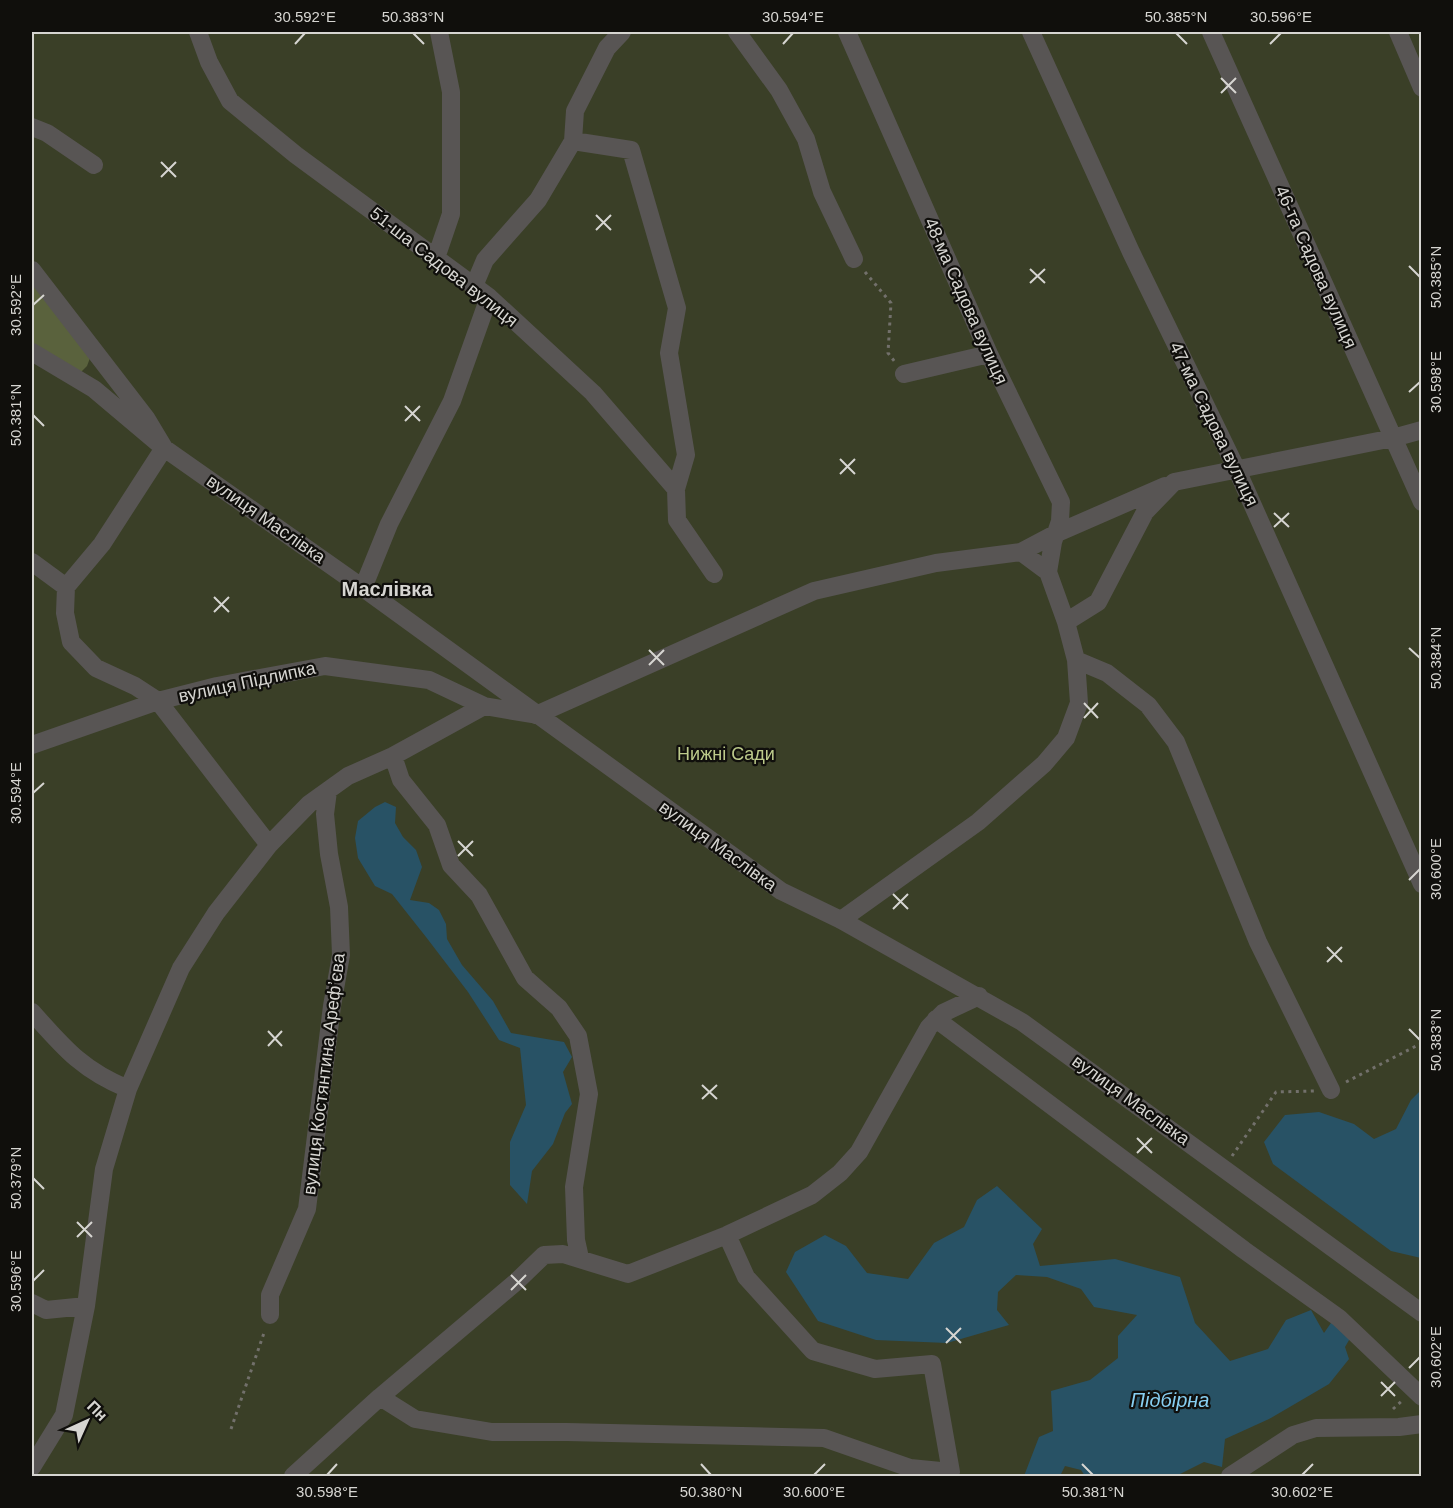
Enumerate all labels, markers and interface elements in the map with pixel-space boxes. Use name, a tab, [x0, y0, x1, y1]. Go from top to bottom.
text: 30.592°E	[274, 8, 336, 25]
text: 50.383°N	[382, 8, 444, 25]
text: 30.594°E	[762, 8, 824, 25]
text: 50.385°N	[1145, 8, 1207, 25]
text: 30.596°E	[1250, 8, 1312, 25]
street label: 46-та Садова вулиця	[1271, 183, 1361, 351]
street label: 51-ша Садова вулиця	[366, 203, 522, 331]
street label: 48-ма Садова вулиця	[920, 215, 1012, 387]
text: 50.385°N	[1427, 246, 1444, 308]
text: 30.592°E	[7, 274, 24, 336]
street label: 47-ма Садова вулиця	[1166, 339, 1262, 509]
text: 30.598°E	[1427, 351, 1444, 413]
text: 50.381°N	[7, 384, 24, 446]
street label: вулиця Маслівка	[203, 471, 330, 568]
district label: Маслівка	[342, 578, 433, 600]
text: 50.384°N	[1427, 627, 1444, 689]
street label: вулиця Підлипка	[177, 658, 318, 706]
park label: Нижні Сади	[677, 744, 775, 764]
text: 30.594°E	[7, 762, 24, 824]
street label: вулиця Маслівка	[656, 797, 781, 896]
text: 30.600°E	[1427, 838, 1444, 900]
street label: вулиця Костянтина Арефʼєва	[299, 951, 349, 1196]
text: 50.383°N	[1427, 1009, 1444, 1071]
street label: вулиця Маслівка	[1069, 1051, 1194, 1150]
text: 50.379°N	[7, 1147, 24, 1209]
text: 30.596°E	[7, 1250, 24, 1312]
text: 30.602°E	[1427, 1326, 1444, 1388]
water label: Підбірна	[1131, 1389, 1209, 1411]
north arrow	[57, 1391, 117, 1451]
text: Пн	[84, 1397, 111, 1424]
text: 30.598°E	[296, 1483, 358, 1500]
text: 50.380°N	[680, 1483, 742, 1500]
text: 30.600°E	[783, 1483, 845, 1500]
text: 50.381°N	[1062, 1483, 1124, 1500]
text: 30.602°E	[1271, 1483, 1333, 1500]

